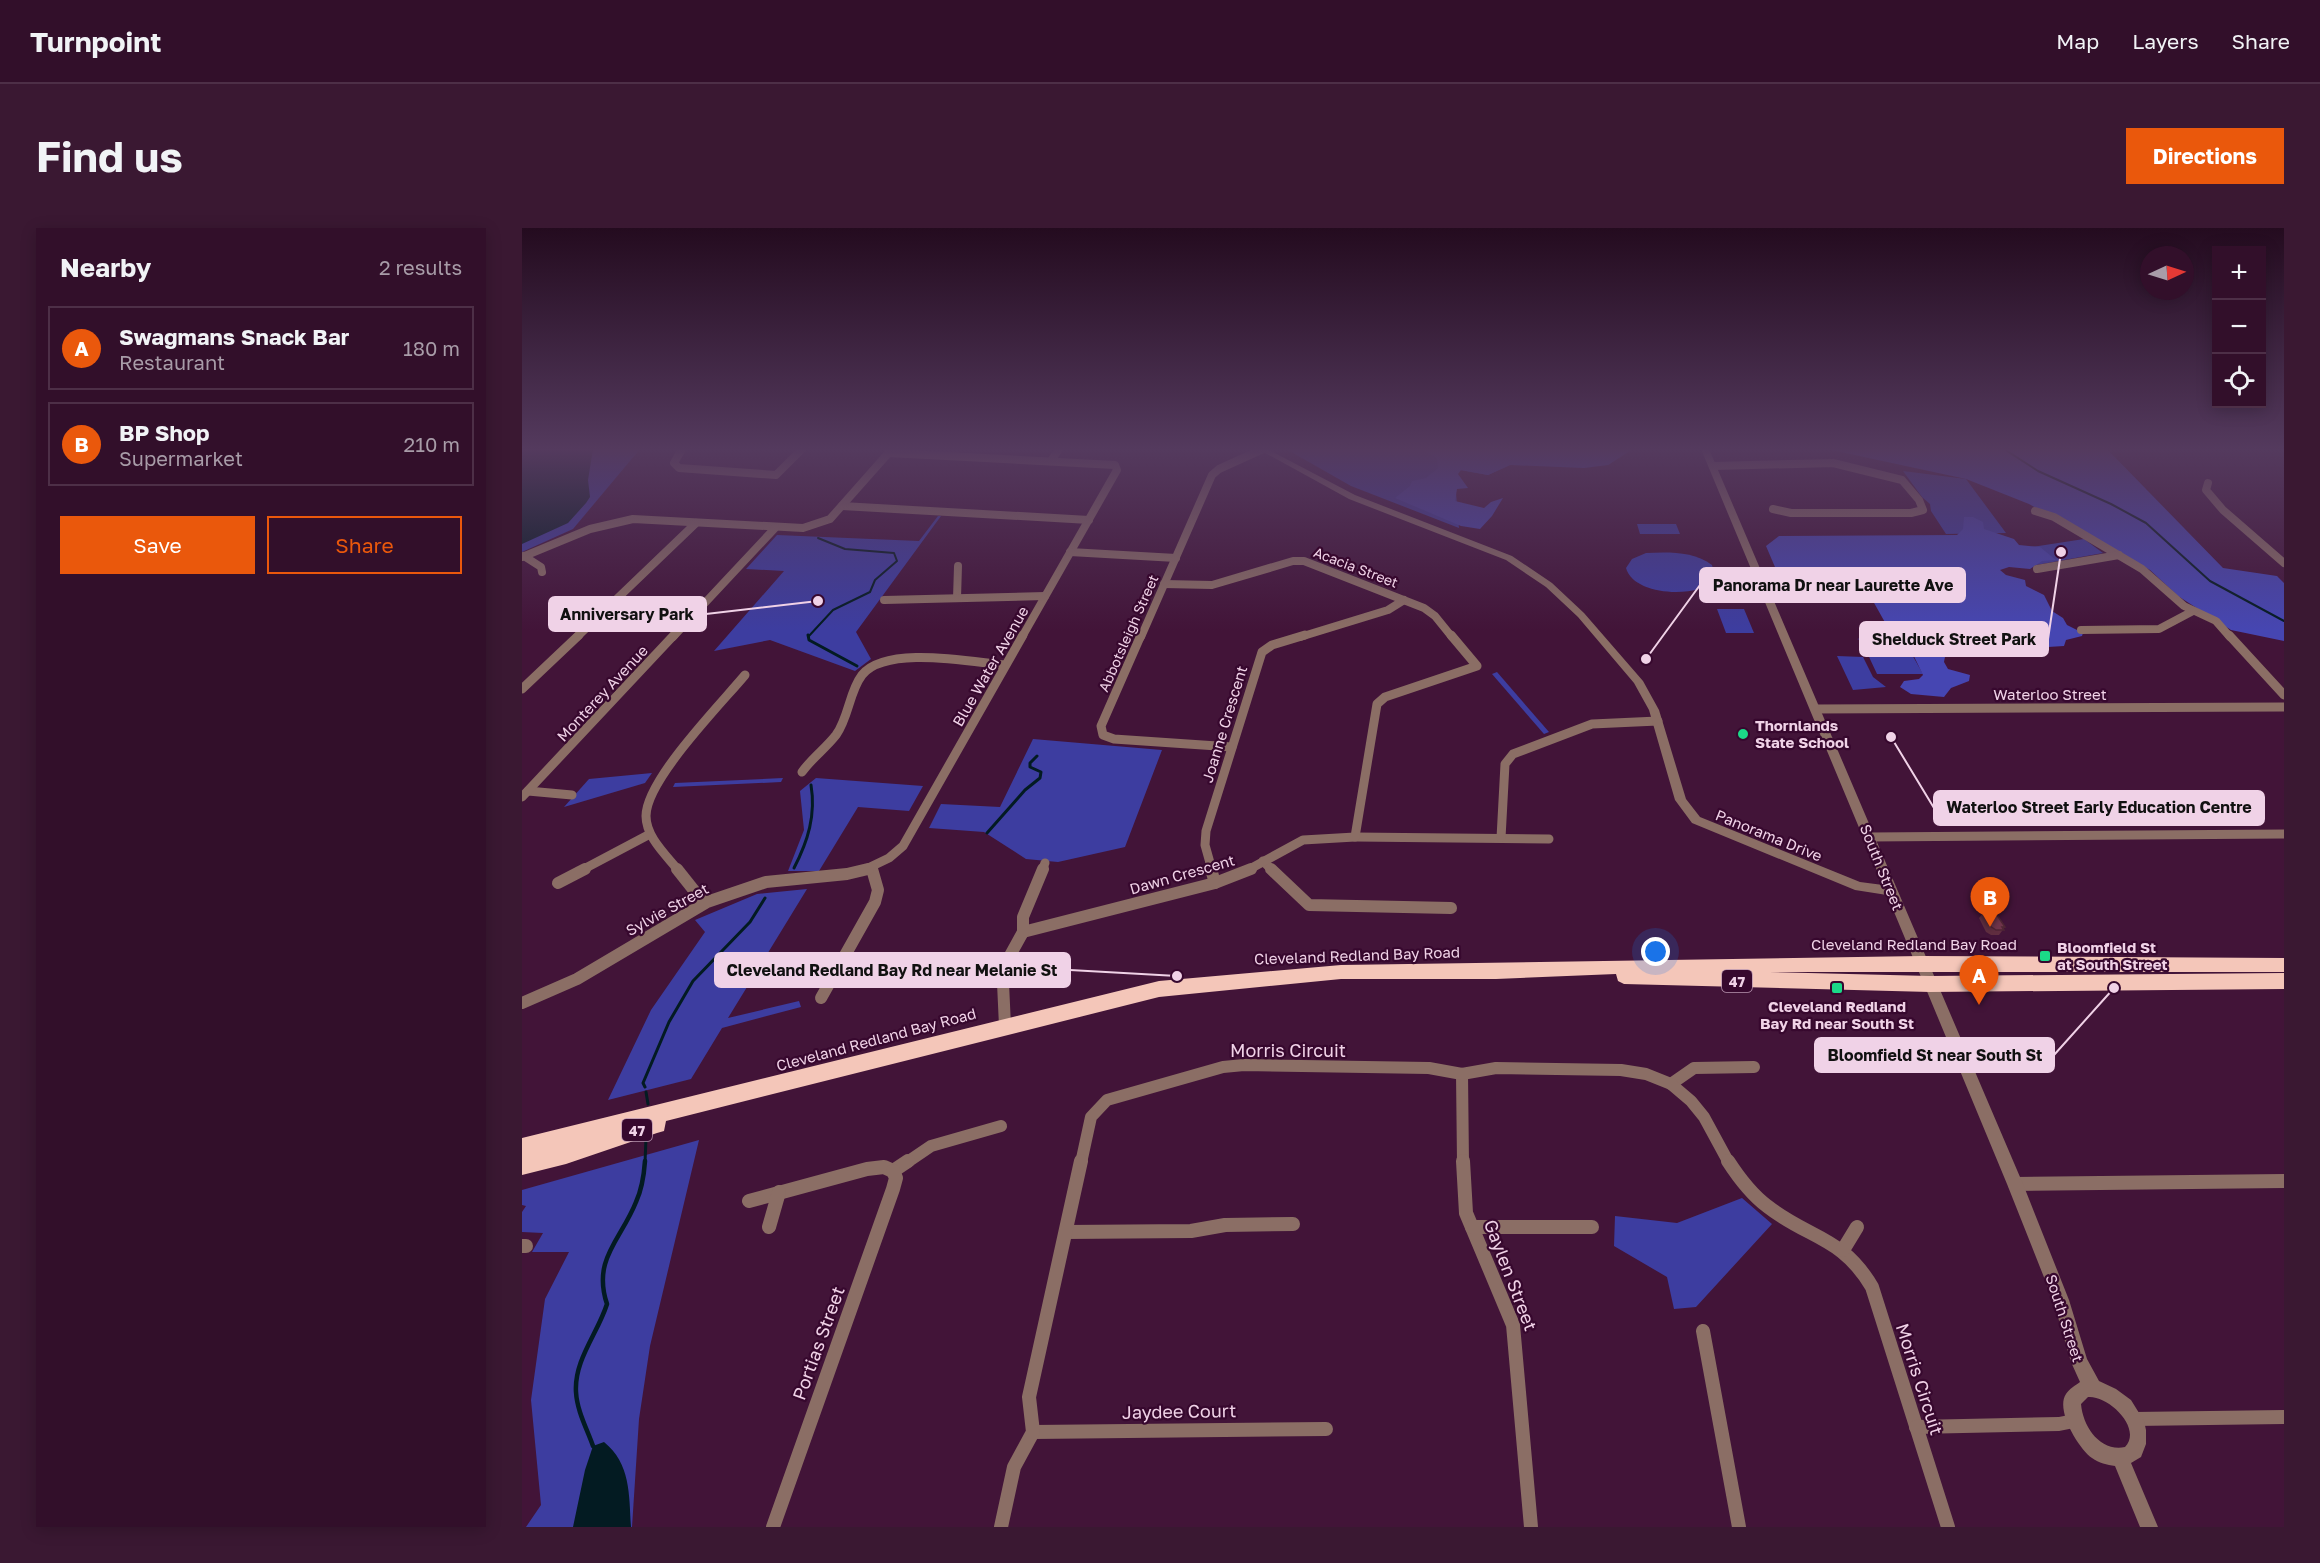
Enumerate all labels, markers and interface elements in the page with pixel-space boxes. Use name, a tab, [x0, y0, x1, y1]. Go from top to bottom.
text: Turnpoint	[30, 25, 161, 58]
text: Map	[2056, 28, 2099, 54]
text: Layers	[2132, 28, 2199, 54]
text: Share	[2232, 28, 2290, 54]
button: Directions	[2126, 128, 2284, 184]
text: Find us	[36, 131, 183, 181]
north arrow	[2140, 246, 2194, 300]
map controls	[2212, 246, 2266, 408]
button: +	[2212, 246, 2266, 300]
text: Nearby	[60, 252, 151, 283]
text: 2 results	[379, 255, 462, 279]
button: −	[2212, 300, 2266, 354]
text: Swagmans Snack Bar	[119, 323, 349, 350]
text: A	[74, 336, 89, 360]
text: 180 m	[403, 336, 460, 360]
text: Restaurant	[119, 350, 225, 374]
button: locate	[2212, 354, 2266, 408]
text: BP Shop	[119, 419, 210, 446]
text: B	[74, 432, 89, 456]
text: 210 m	[404, 432, 460, 456]
text: Supermarket	[119, 446, 243, 470]
button: Save	[60, 516, 255, 574]
button: Share	[267, 516, 462, 574]
street label: Acacia Street	[1311, 543, 1401, 591]
callout: Panorama Dr near Laurette Ave	[1700, 568, 1965, 602]
street label: Abbotsleigh Street	[1095, 572, 1161, 694]
text: Panorama Dr near Laurette Ave	[1713, 575, 1953, 595]
callout: Anniversary Park	[549, 597, 706, 631]
street label: Blue Water Avenue	[948, 602, 1032, 729]
text: Anniversary Park	[560, 604, 695, 624]
callout: Shelduck Street Park	[1860, 622, 2048, 656]
text: Shelduck Street Park	[1872, 629, 2037, 649]
street label: Monterey Avenue	[553, 641, 651, 745]
street label: Joanne Crescent	[1198, 663, 1250, 785]
street label: Waterloo Street	[1993, 685, 2107, 703]
place label: Thornlands State School	[1755, 716, 1849, 751]
marker: Thornlands State School	[1736, 727, 1750, 741]
callout: Waterloo Street Early Education Centre	[1934, 791, 2264, 825]
text: Waterloo Street Early Education Centre	[1946, 797, 2252, 817]
street label: Panorama Drive	[1713, 805, 1825, 865]
street label: South Street	[1857, 821, 1907, 913]
street label: Dawn Crescent	[1127, 850, 1237, 898]
pin: B	[1970, 878, 2010, 927]
street label: Sylvie Street	[623, 879, 711, 939]
street label: Cleveland Redland Bay Road	[1811, 935, 2017, 953]
your location	[1641, 937, 1670, 966]
place label: Bloomfield St at South Street	[2057, 938, 2167, 973]
street label: Cleveland Redland Bay Road	[1254, 942, 1460, 968]
marker: Bloomfield St at South Street	[2038, 949, 2052, 963]
callout: Cleveland Redland Bay Rd near Melanie St	[715, 953, 1070, 987]
pin: A	[1960, 956, 1998, 1005]
text: Cleveland Redland Bay Rd near Melanie St	[726, 960, 1058, 980]
road number: 47	[1722, 970, 1752, 992]
marker: Cleveland Redland Bay Rd near South St	[1830, 981, 1844, 995]
place label: Cleveland Redland Bay Rd near South St	[1760, 997, 1914, 1032]
street label: Cleveland Redland Bay Road	[774, 1004, 978, 1074]
callout: Bloomfield St near South St	[1815, 1038, 2054, 1072]
street label: Morris Circuit	[1230, 1039, 1346, 1061]
text: Bloomfield St near South St	[1827, 1045, 2043, 1065]
road number: 47	[622, 1119, 652, 1141]
street label: Gaylen Street	[1480, 1216, 1542, 1334]
street label: South Street	[2042, 1272, 2088, 1364]
street label: Portias Street	[787, 1283, 849, 1403]
street label: Morris Circuit	[1892, 1321, 1948, 1437]
street label: Jaydee Court	[1122, 1399, 1236, 1423]

